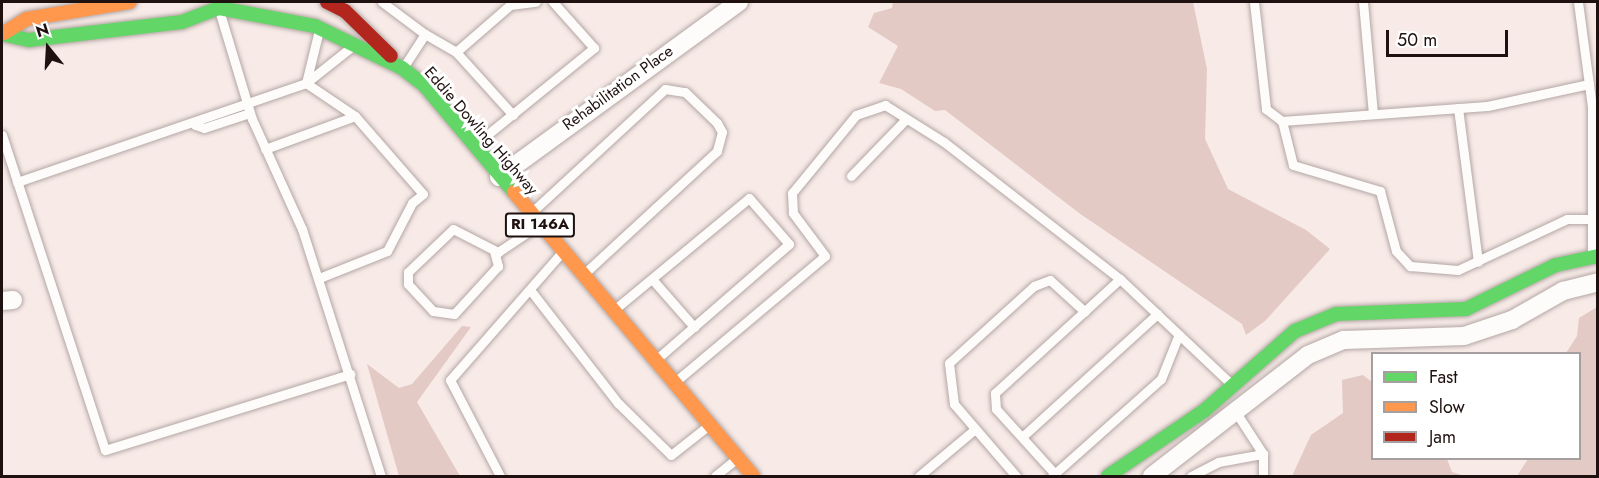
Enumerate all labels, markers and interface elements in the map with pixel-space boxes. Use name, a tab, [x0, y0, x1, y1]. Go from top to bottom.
north arrow	[18, 18, 78, 78]
text: N	[33, 18, 52, 43]
scale bar	[1389, 18, 1510, 56]
text: 50 m	[1397, 27, 1437, 53]
street label: Rehabilitation Place	[559, 41, 677, 135]
street label: Eddie Dowling Highway	[420, 63, 542, 199]
road number: RI 146A	[504, 213, 576, 237]
legend	[1371, 352, 1581, 460]
text: Fast	[1429, 364, 1458, 390]
text: Slow	[1429, 394, 1465, 420]
text: Jam	[1429, 424, 1456, 450]

